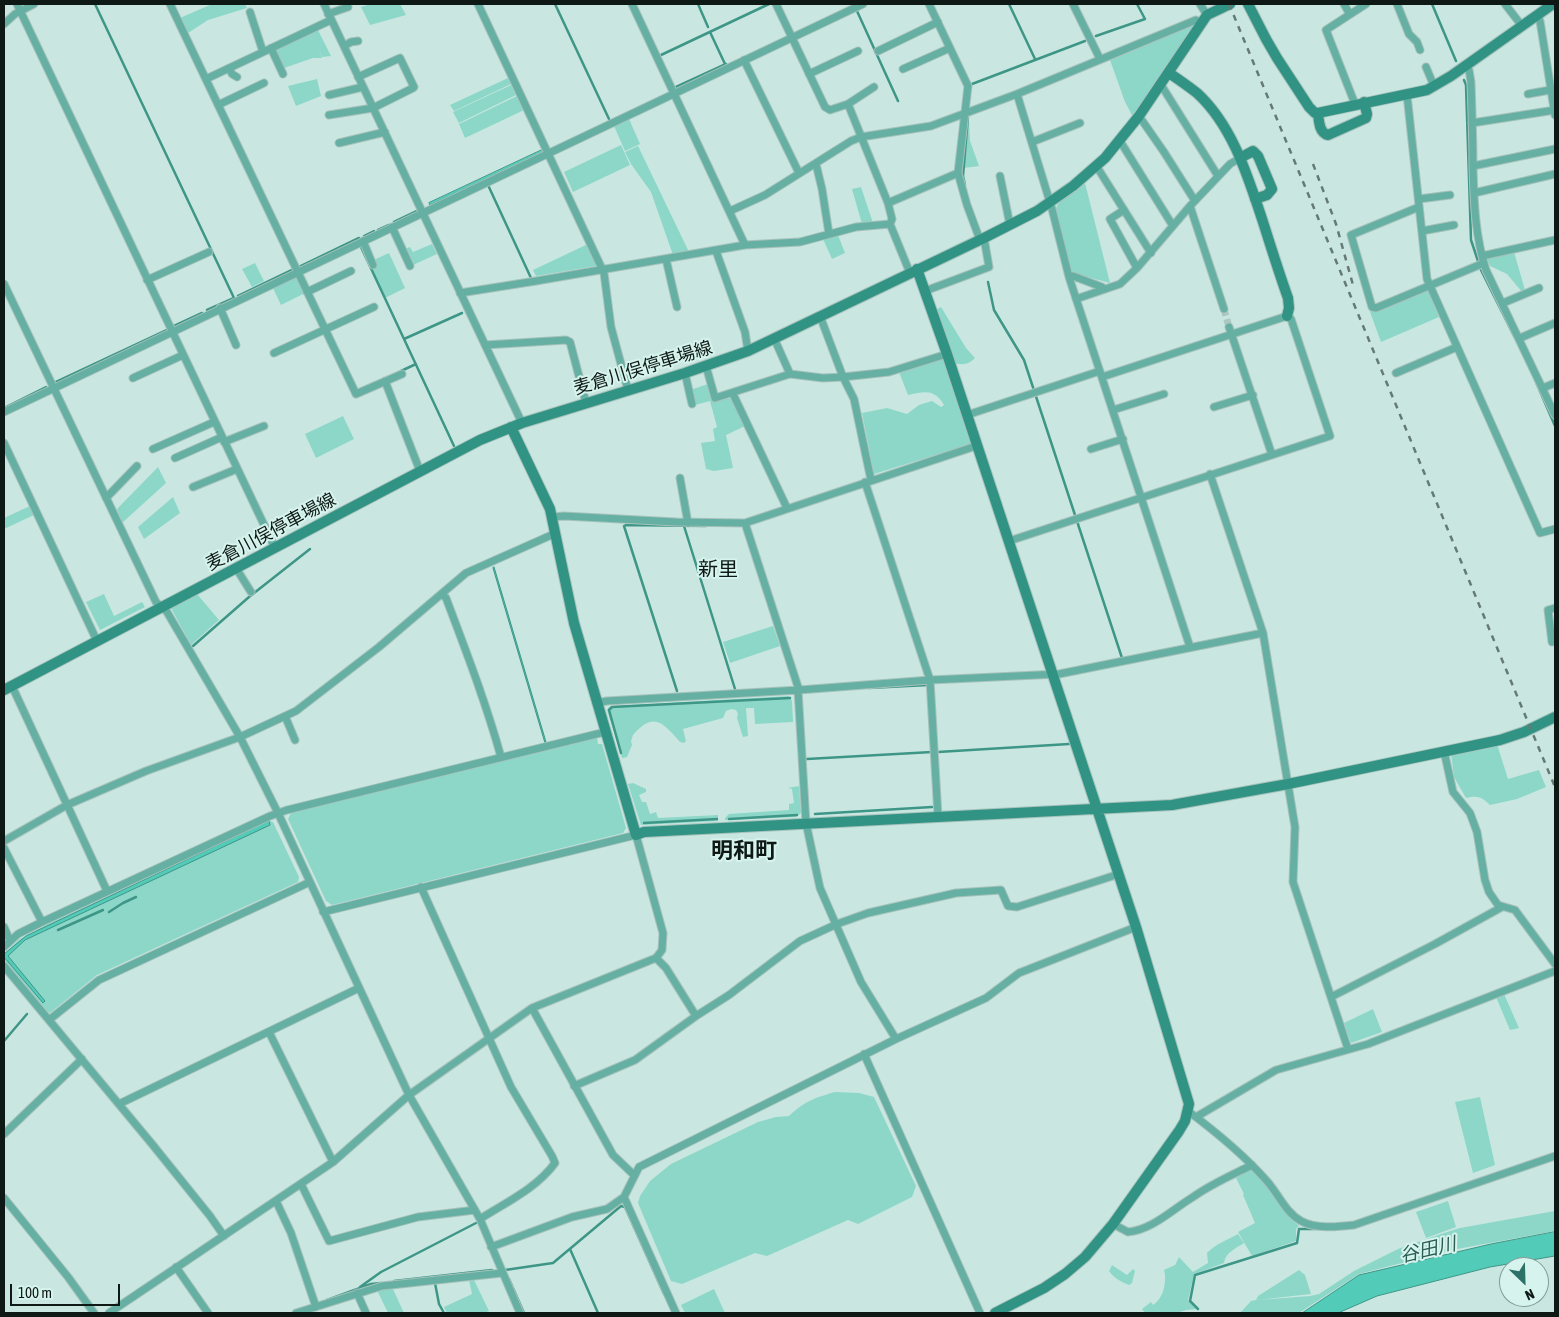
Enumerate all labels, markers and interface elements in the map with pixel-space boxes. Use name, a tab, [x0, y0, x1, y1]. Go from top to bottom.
street label: 麦倉川俣停車場線	[571, 337, 715, 399]
street label: 麦倉川俣停車場線	[202, 489, 340, 575]
district label: 新里	[698, 558, 738, 582]
district label: 明和町	[711, 838, 777, 864]
water label: 谷田川	[1398, 1232, 1458, 1268]
north arrow	[1499, 1257, 1549, 1307]
scale bar	[12, 1274, 122, 1306]
text: 100 m	[18, 1284, 52, 1301]
text: N	[1523, 1286, 1537, 1304]

